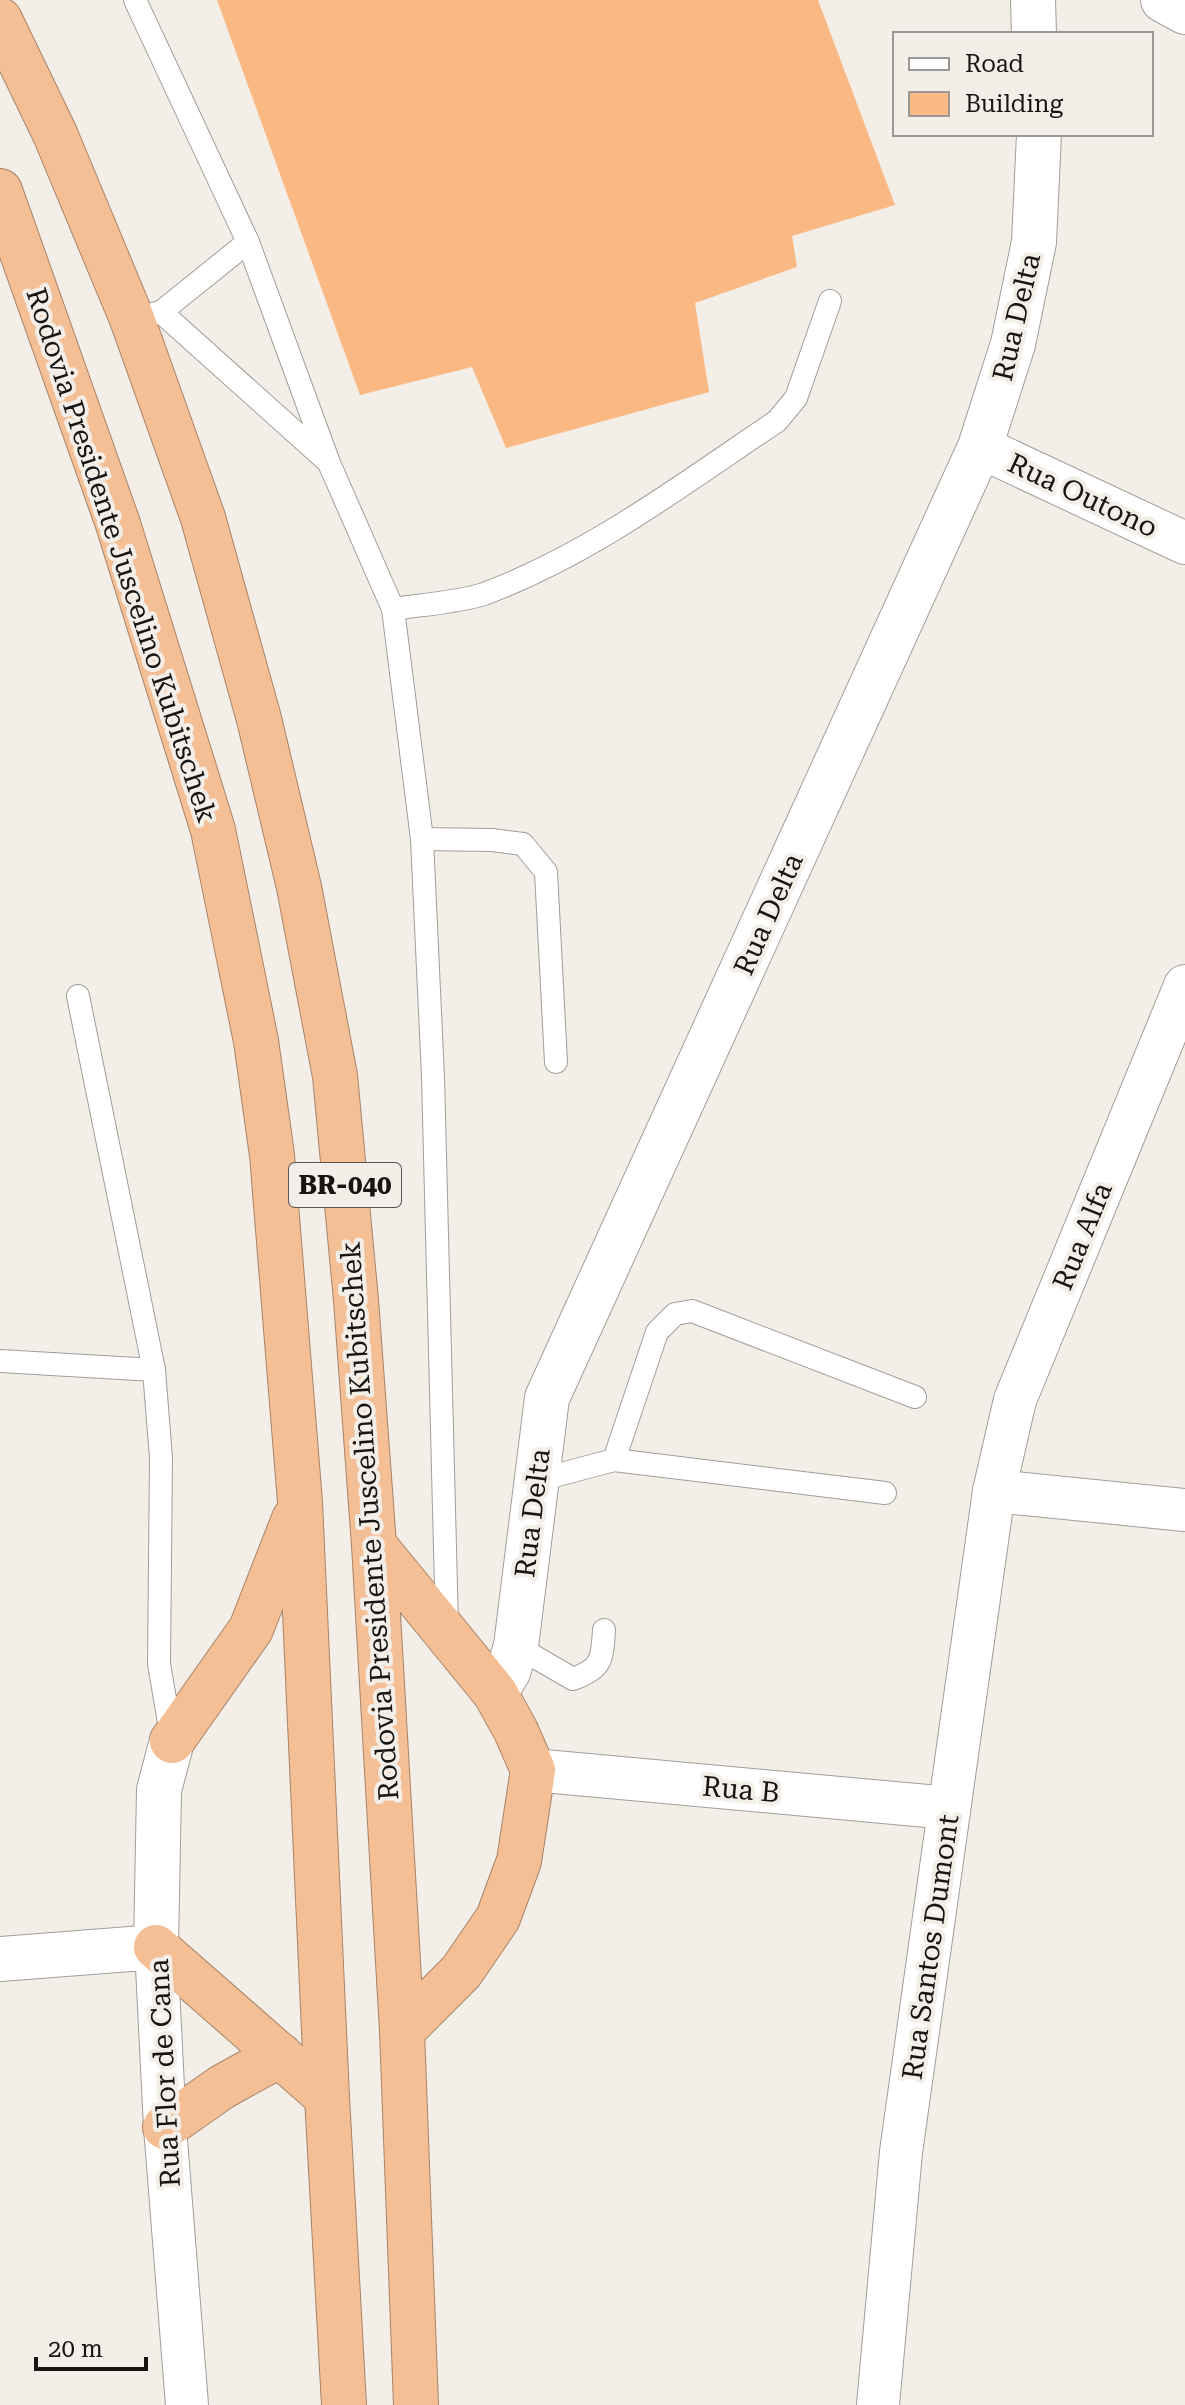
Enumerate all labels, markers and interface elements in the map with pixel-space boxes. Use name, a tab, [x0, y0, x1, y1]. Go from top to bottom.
legend	[893, 32, 1153, 136]
text: Road	[965, 50, 1024, 78]
text: Building	[965, 90, 1063, 118]
street label: Rua Delta	[986, 250, 1047, 384]
street label: Rodovia Presidente Juscelino Kubitschek	[19, 284, 224, 827]
street label: Rua Outono	[1003, 446, 1163, 544]
street label: Rua Delta	[727, 848, 810, 980]
road number: BR-040	[289, 1163, 401, 1207]
street label: Rua Alfa	[1046, 1178, 1119, 1295]
street label: Rodovia Presidente Juscelino Kubitschek	[333, 1240, 405, 1801]
street label: Rua Delta	[508, 1447, 557, 1579]
street label: Rua B	[701, 1770, 781, 1809]
street label: Rua Santos Dumont	[896, 1812, 965, 2082]
street label: Rua Flor de Cana	[142, 1958, 187, 2188]
scale bar	[36, 2321, 146, 2371]
text: 20 m	[48, 2335, 103, 2363]

